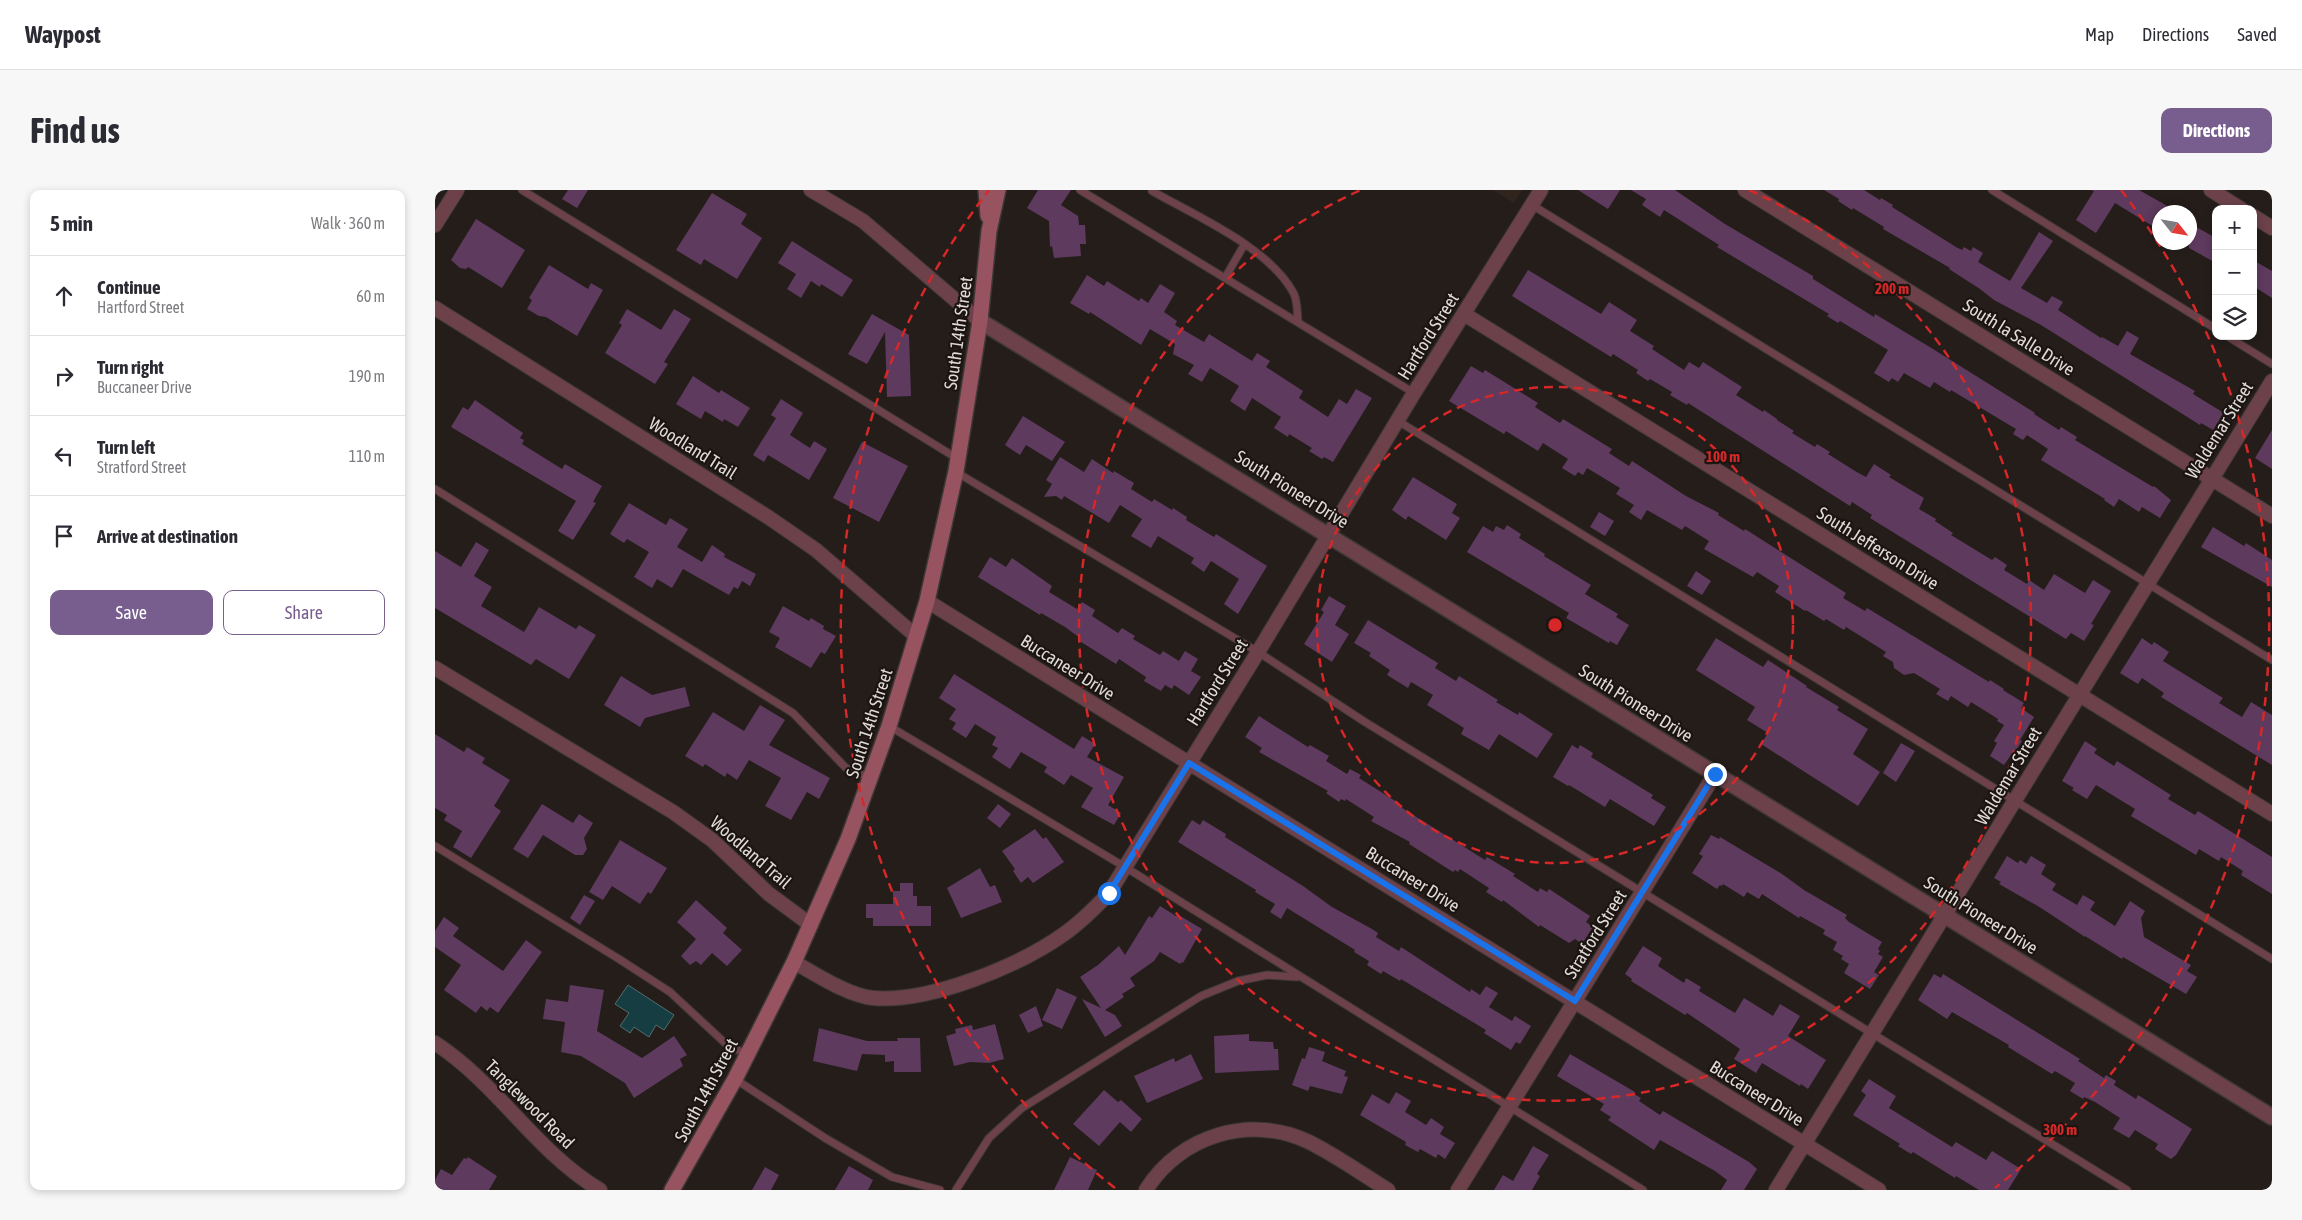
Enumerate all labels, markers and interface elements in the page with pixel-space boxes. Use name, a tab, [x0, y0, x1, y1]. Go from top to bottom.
text: Waypost	[25, 21, 101, 48]
text: Map	[2085, 24, 2114, 45]
text: Directions	[2142, 24, 2209, 45]
text: Saved	[2237, 24, 2277, 45]
button: Directions	[2161, 108, 2272, 153]
text: Find us	[30, 110, 120, 150]
north arrow	[2152, 205, 2197, 250]
map controls	[2212, 205, 2257, 340]
button: +	[2212, 205, 2257, 250]
text: 5 min	[50, 211, 93, 235]
text: Walk · 360 m	[311, 214, 385, 232]
button: −	[2212, 250, 2257, 295]
street label: South 14th Street	[940, 275, 976, 391]
text: Continue	[97, 276, 161, 298]
text: 200 m	[1875, 280, 1909, 297]
icon: ahead	[50, 282, 78, 310]
text: 60 m	[356, 287, 385, 305]
street label: Hartford Street	[1393, 289, 1463, 383]
street label: South la Salle Drive	[1959, 294, 2079, 380]
button: layers	[2212, 295, 2257, 340]
text: Hartford Street	[97, 298, 184, 316]
text: Turn right	[97, 356, 164, 378]
icon: right	[50, 362, 78, 390]
text: 190 m	[349, 367, 385, 385]
street label: Waldemar Street	[2181, 377, 2257, 483]
text: Buccaneer Drive	[97, 378, 192, 396]
street label: Woodland Trail	[645, 413, 741, 483]
text: Turn left	[97, 436, 155, 458]
icon: left	[50, 442, 78, 470]
street label: South Pioneer Drive	[1231, 446, 1353, 532]
text: 110 m	[349, 447, 385, 465]
text: 100 m	[1706, 448, 1740, 465]
text: Stratford Street	[97, 458, 186, 476]
street label: South Jefferson Drive	[1813, 502, 1943, 594]
icon: arrive	[50, 522, 78, 550]
text: Arrive at destination	[97, 525, 238, 547]
button: Save	[50, 590, 213, 635]
button: Share	[223, 590, 385, 635]
centre of rings	[1546, 616, 1564, 634]
street label: Buccaneer Drive	[1017, 630, 1119, 704]
street label: Hartford Street	[1182, 635, 1252, 729]
street label: South Pioneer Drive	[1575, 660, 1697, 746]
street label: South 14th Street	[841, 666, 897, 780]
street label: Waldemar Street	[1970, 723, 2046, 829]
route end	[1704, 763, 1727, 786]
street label: Woodland Trail	[706, 811, 796, 893]
street label: Buccaneer Drive	[1362, 842, 1464, 916]
street label: South Pioneer Drive	[1920, 872, 2042, 958]
route start	[1098, 882, 1121, 905]
street label: Stratford Street	[1559, 886, 1631, 982]
street label: South 14th Street	[670, 1035, 742, 1145]
street label: Tanglewood Road	[481, 1055, 579, 1153]
street label: Buccaneer Drive	[1706, 1056, 1808, 1130]
text: 300 m	[2043, 1121, 2077, 1138]

